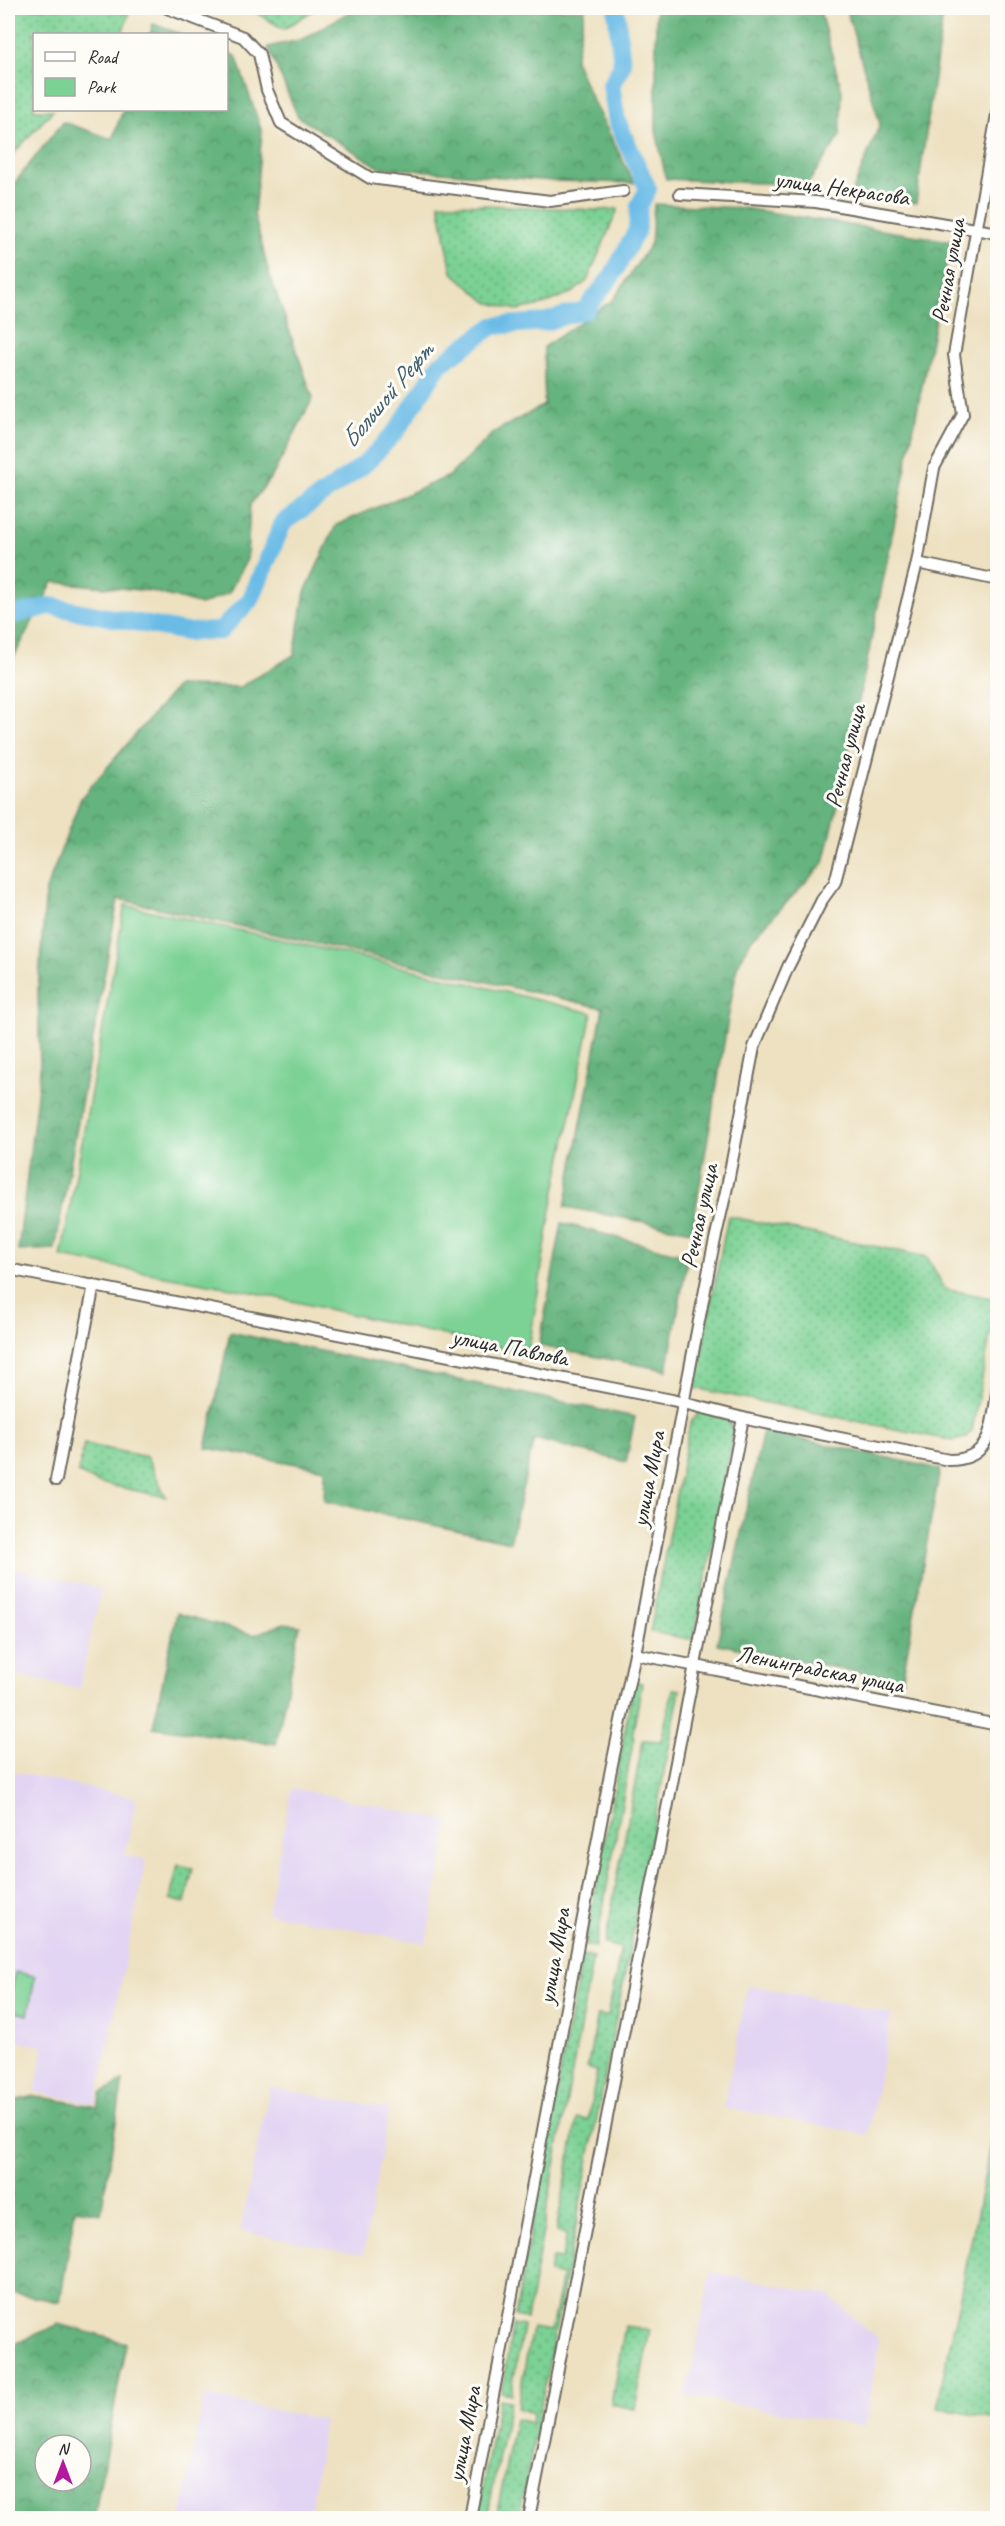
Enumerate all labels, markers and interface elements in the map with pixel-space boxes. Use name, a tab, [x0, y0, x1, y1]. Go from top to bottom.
legend	[33, 33, 228, 111]
text: Road	[87, 46, 120, 68]
text: Park	[87, 76, 117, 98]
street label: улица Некрасова	[771, 163, 913, 212]
street label: Речная улица	[924, 214, 972, 326]
water label: Большой Рефт	[333, 333, 443, 455]
street label: Речная улица	[818, 699, 873, 811]
street label: Речная улица	[673, 1159, 725, 1271]
street label: улица Павлова	[447, 1321, 573, 1373]
street label: улица Мира	[624, 1427, 672, 1531]
street label: Ленинградская улица	[734, 1638, 908, 1700]
street label: улица Мира	[530, 1905, 577, 2008]
street label: улица Мира	[440, 2382, 488, 2486]
north arrow	[33, 2433, 93, 2493]
text: N	[58, 2439, 71, 2459]

